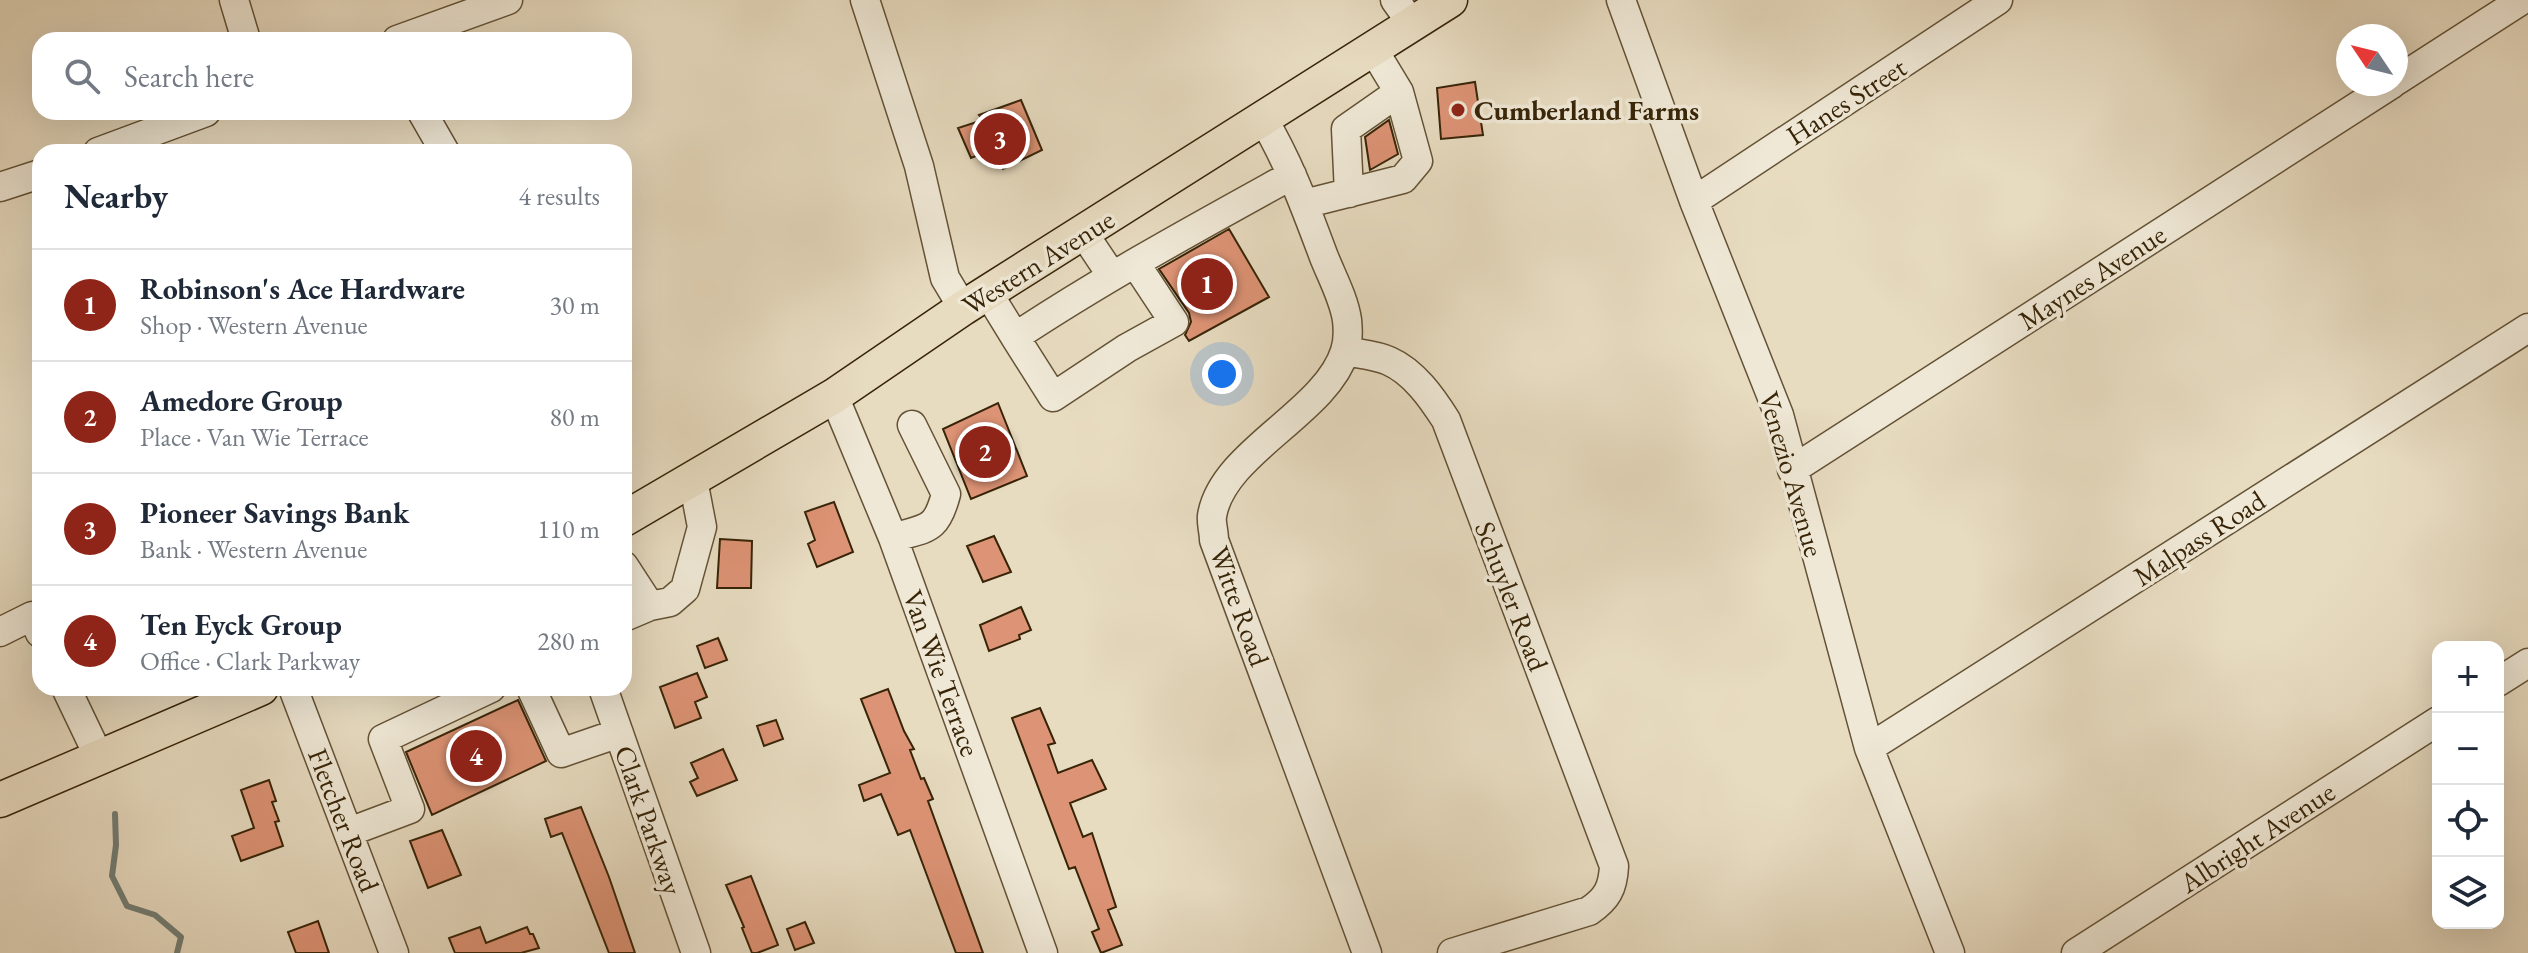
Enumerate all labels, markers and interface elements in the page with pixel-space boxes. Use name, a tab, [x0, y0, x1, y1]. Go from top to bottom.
north arrow	[2336, 24, 2408, 96]
search box	[32, 32, 632, 120]
street label: Hanes Street	[1779, 49, 1913, 153]
icon: search	[60, 54, 104, 98]
text: Search here	[124, 57, 254, 96]
place label: Cumberland Farms	[1474, 92, 1699, 128]
marker: Cumberland Farms	[1449, 101, 1467, 119]
pin: 3	[974, 109, 1026, 169]
text: Nearby	[64, 174, 168, 218]
text: 4 results	[519, 179, 600, 213]
street label: Western Avenue	[955, 201, 1121, 323]
street label: Maynes Avenue	[2012, 216, 2173, 338]
pin: 1	[1181, 254, 1233, 314]
text: Robinson's Ace Hardware	[140, 269, 465, 308]
text: 1	[83, 288, 97, 322]
text: 30 m	[550, 288, 600, 322]
text: Shop · Western Avenue	[140, 308, 368, 342]
your location	[1202, 354, 1242, 394]
text: Amedore Group	[140, 381, 343, 420]
street label: Venezio Avenue	[1751, 387, 1833, 561]
text: 2	[83, 400, 97, 434]
text: 80 m	[550, 400, 600, 434]
text: Place · Van Wie Terrace	[140, 420, 369, 454]
pin: 2	[959, 422, 1011, 482]
street label: Malpass Road	[2126, 482, 2272, 594]
text: Pioneer Savings Bank	[140, 493, 409, 532]
text: 3	[83, 512, 97, 546]
text: 110 m	[537, 512, 600, 546]
street label: Schuyler Road	[1467, 516, 1557, 677]
text: Bank · Western Avenue	[140, 532, 367, 566]
street label: Witte Road	[1202, 541, 1279, 672]
street label: Van Wie Terrace	[895, 585, 989, 761]
text: Ten Eyck Group	[140, 605, 342, 644]
text: 4	[83, 624, 97, 658]
text: 280 m	[537, 624, 600, 658]
map controls	[2432, 641, 2504, 929]
button: +	[2432, 641, 2504, 713]
text: Office · Clark Parkway	[140, 644, 360, 678]
button: −	[2432, 713, 2504, 785]
pin: 4	[450, 726, 502, 786]
street label: Clark Parkway	[607, 741, 692, 900]
street label: Fletcher Road	[300, 743, 388, 898]
street label: Albright Avenue	[2172, 773, 2342, 901]
button: locate	[2432, 785, 2504, 857]
button: layers	[2432, 857, 2504, 929]

